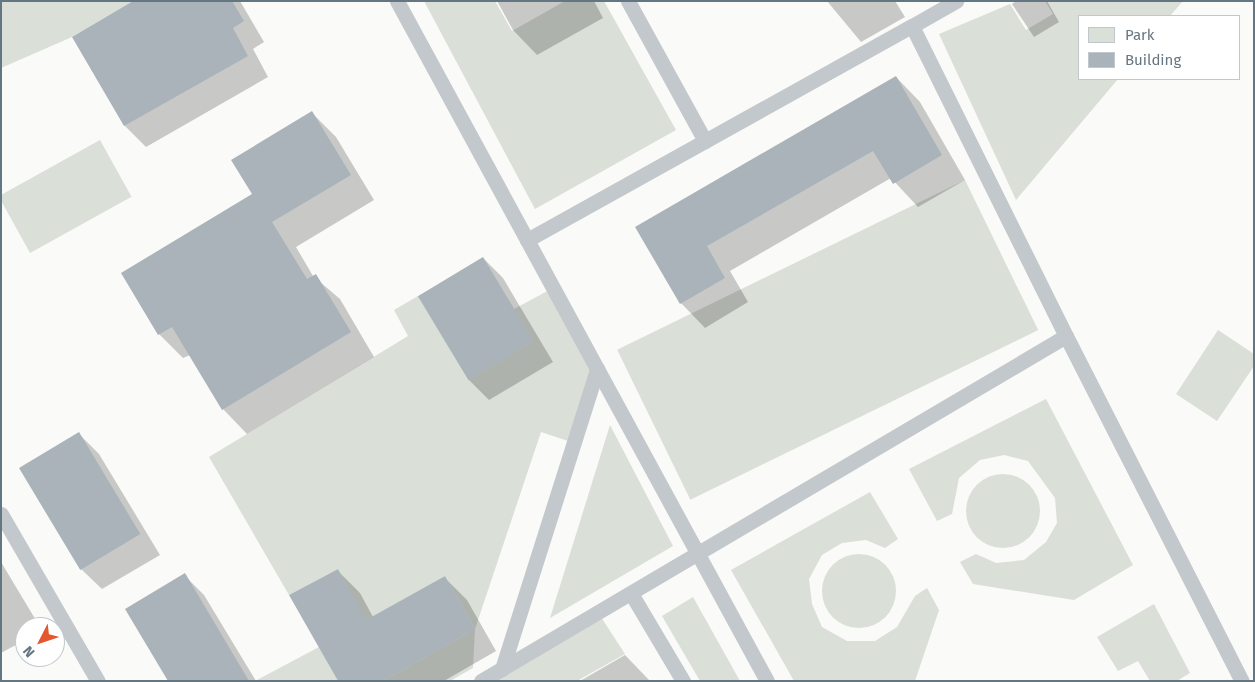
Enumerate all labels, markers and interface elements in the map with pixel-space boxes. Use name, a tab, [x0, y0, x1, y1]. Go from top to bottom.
legend	[1078, 15, 1240, 80]
text: Park	[1125, 26, 1155, 44]
text: Building	[1125, 51, 1181, 69]
north arrow	[15, 617, 65, 667]
text: N	[20, 642, 39, 661]

